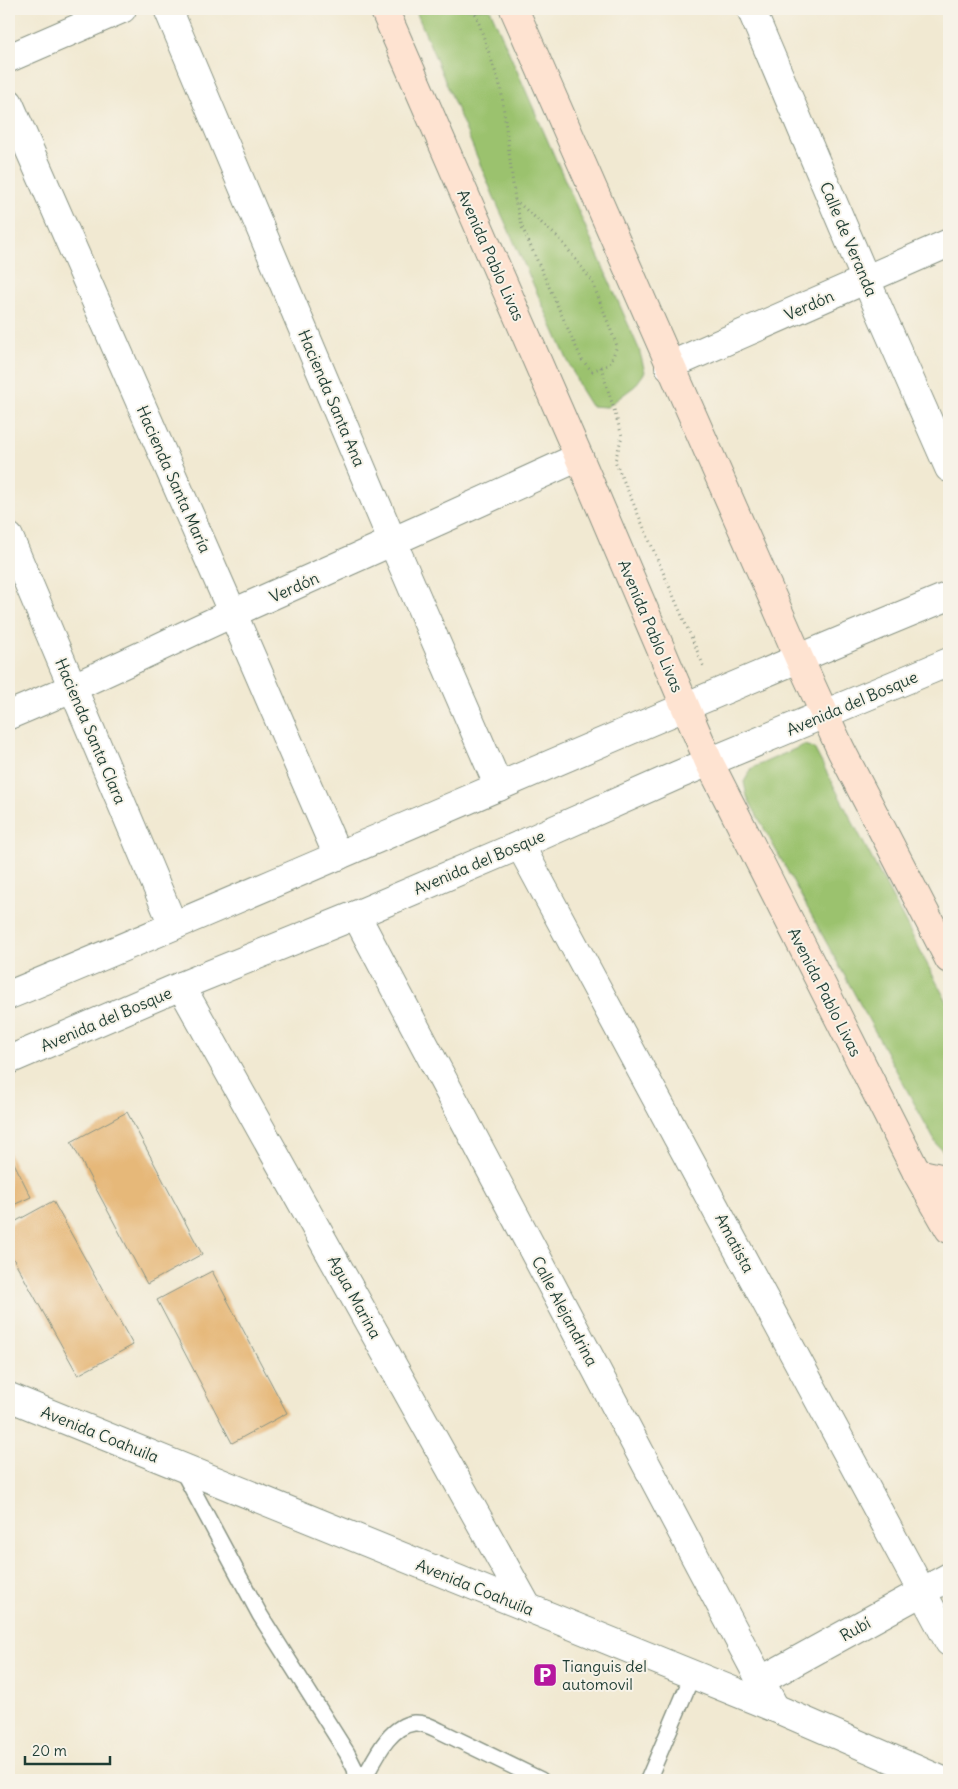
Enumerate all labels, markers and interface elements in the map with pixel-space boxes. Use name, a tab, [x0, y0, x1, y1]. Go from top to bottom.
street label: Calle de Veranda	[816, 179, 882, 299]
street label: Avenida Pablo Livas	[453, 186, 529, 324]
street label: Verdón	[781, 285, 837, 325]
street label: Hacienda Santa Ana	[294, 327, 370, 469]
street label: Hacienda Santa María	[132, 402, 216, 556]
street label: Avenida Pablo Livas	[614, 557, 688, 695]
street label: Verdón	[266, 567, 322, 607]
street label: Hacienda Santa Clara	[51, 655, 131, 807]
street label: Avenida del Bosque	[783, 666, 921, 740]
street label: Avenida del Bosque	[410, 825, 548, 899]
street label: Avenida Pablo Livas	[784, 924, 866, 1060]
street label: Avenida del Bosque	[37, 982, 175, 1056]
street label: Amatista	[711, 1210, 759, 1276]
street label: Agua Marina	[324, 1252, 386, 1342]
street label: Calle Alejandrina	[528, 1253, 602, 1369]
street label: Avenida Coahuila	[38, 1401, 162, 1467]
street label: Avenida Coahuila	[413, 1554, 537, 1620]
street label: Rubí	[836, 1612, 874, 1645]
place label: Tianguis del automovil	[562, 1656, 647, 1694]
parking icon: Tianguis del automovil	[532, 1662, 558, 1688]
scale bar	[25, 1734, 110, 1766]
text: 20 m	[32, 1741, 67, 1760]

